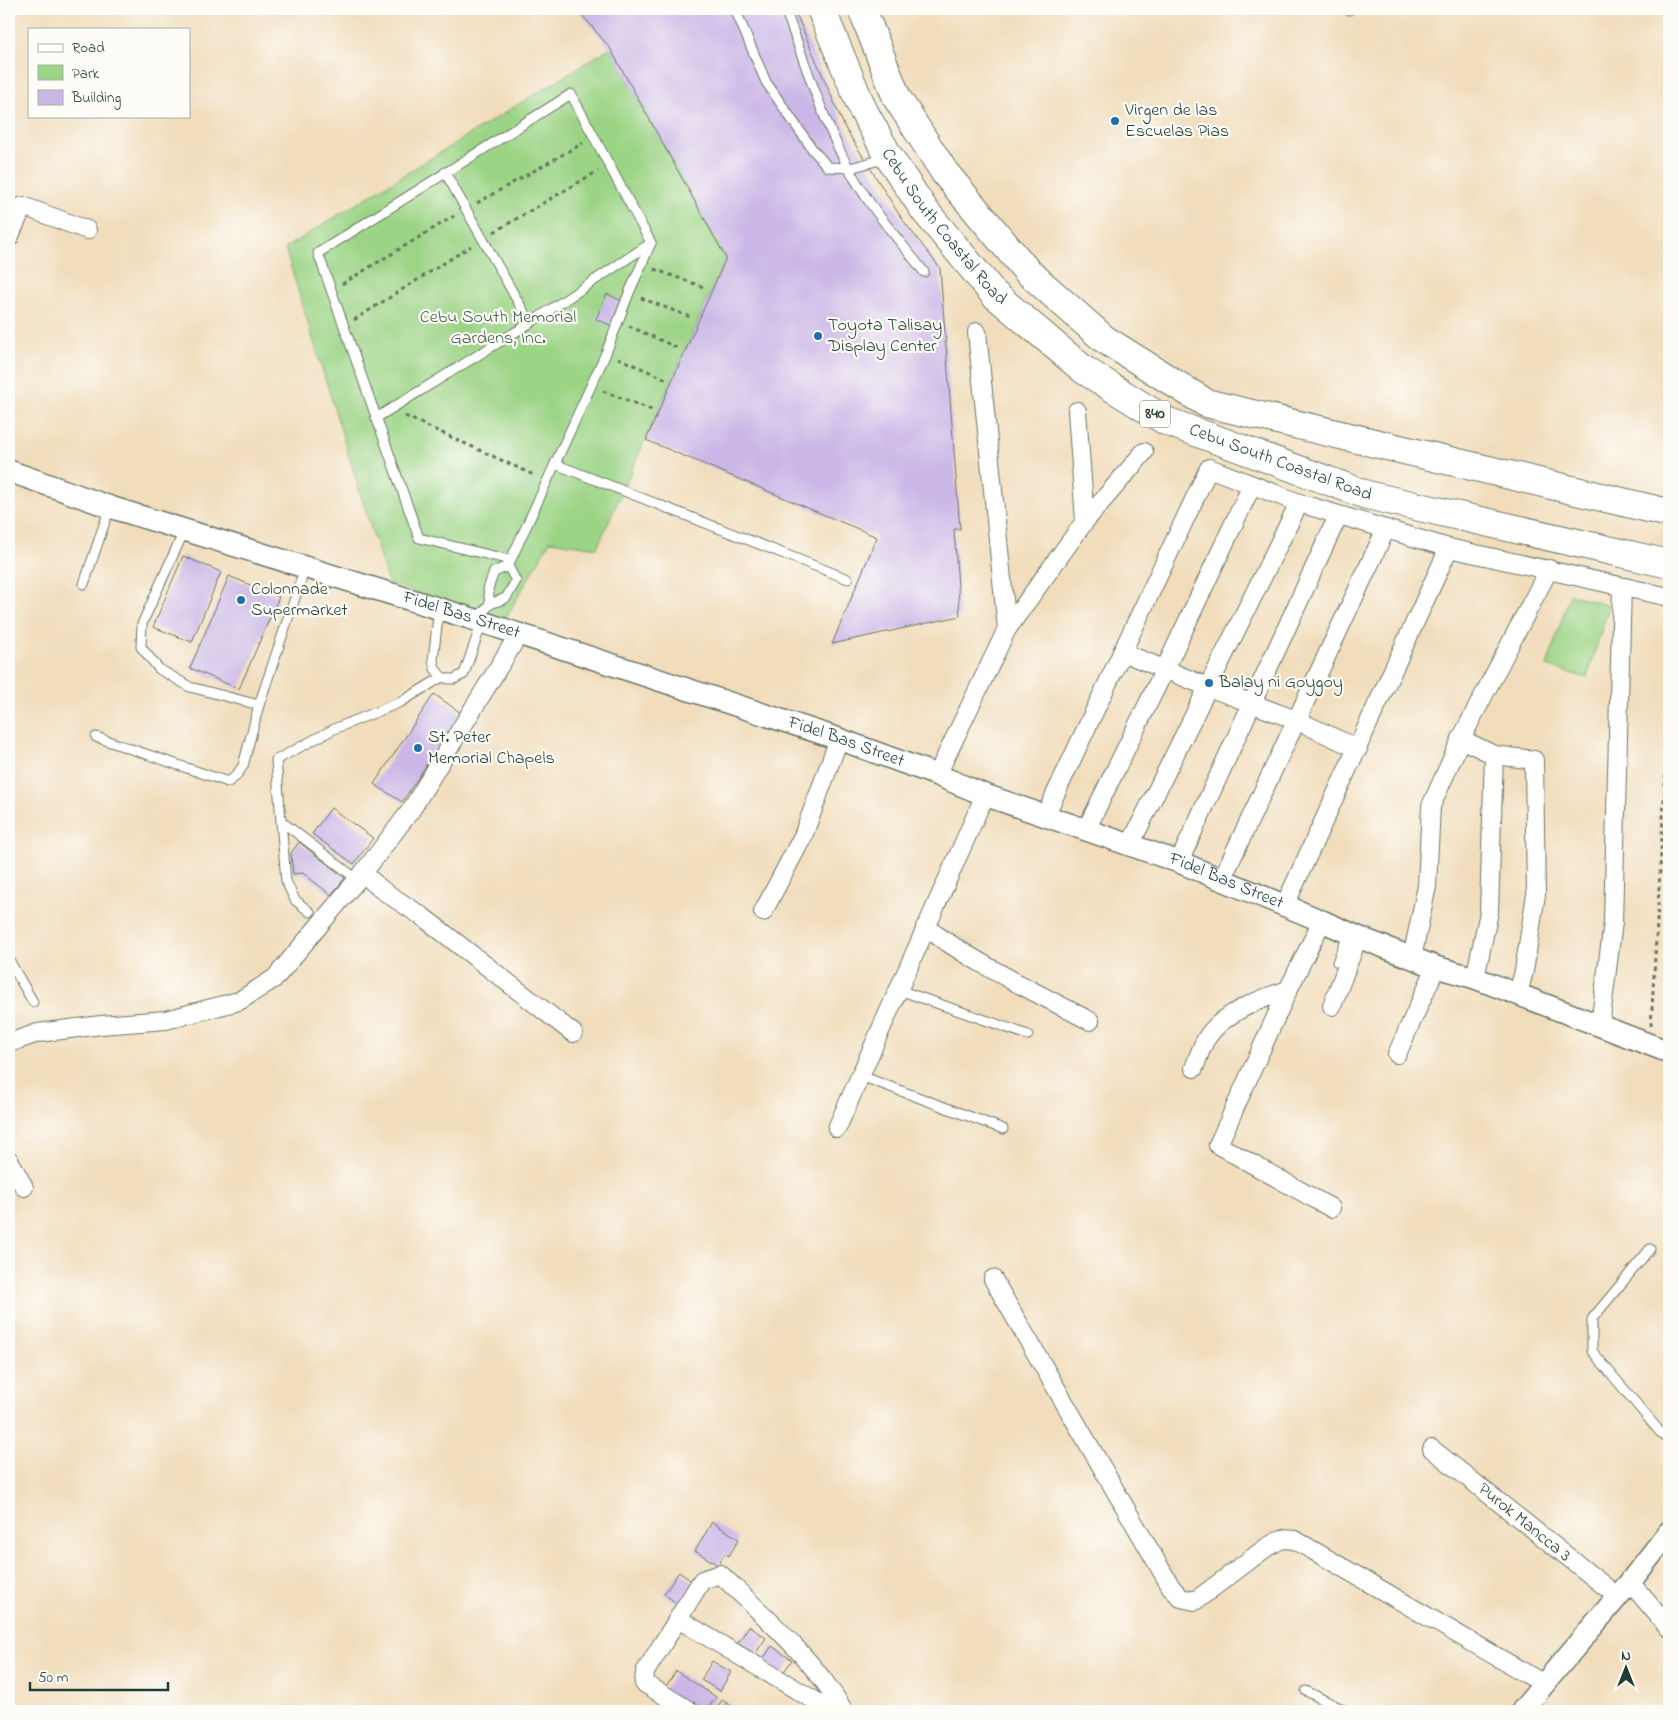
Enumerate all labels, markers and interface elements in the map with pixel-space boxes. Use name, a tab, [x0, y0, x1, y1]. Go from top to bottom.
legend	[28, 28, 190, 118]
text: Road	[72, 37, 105, 59]
text: Park	[72, 63, 100, 85]
text: Building	[71, 87, 121, 110]
place label: Virgen de las Escuelas Pias	[1124, 98, 1229, 145]
marker: Virgen de las Escuelas Pias	[1109, 115, 1121, 127]
street label: Cebu South Coastal Road	[874, 144, 1012, 312]
park label: Cebu South Memorial Gardens, Inc.	[420, 305, 576, 352]
place label: Toyota Talisay Display Center	[827, 313, 942, 360]
marker: Toyota Talisay Display Center	[812, 330, 824, 342]
road number: 840	[1140, 400, 1170, 428]
street label: Cebu South Coastal Road	[1185, 417, 1375, 509]
place label: Colonnade Supermarket	[251, 577, 348, 624]
street label: Fidel Bas Street	[399, 585, 523, 647]
marker: Colonnade Supermarket	[235, 594, 247, 606]
place label: Balay ni Goygoy	[1218, 670, 1343, 697]
marker: Balay ni Goygoy	[1203, 677, 1215, 689]
street label: Fidel Bas Street	[784, 710, 908, 775]
place label: St. Peter Memorial Chapels	[428, 725, 555, 772]
marker: St. Peter Memorial Chapels	[412, 742, 424, 754]
street label: Fidel Bas Street	[1165, 846, 1287, 917]
street label: Purok Mancca 3	[1472, 1477, 1576, 1569]
north arrow	[1600, 1642, 1650, 1692]
text: N	[1621, 1646, 1631, 1667]
scale bar	[30, 1660, 168, 1692]
text: 50 m	[38, 1667, 69, 1689]

